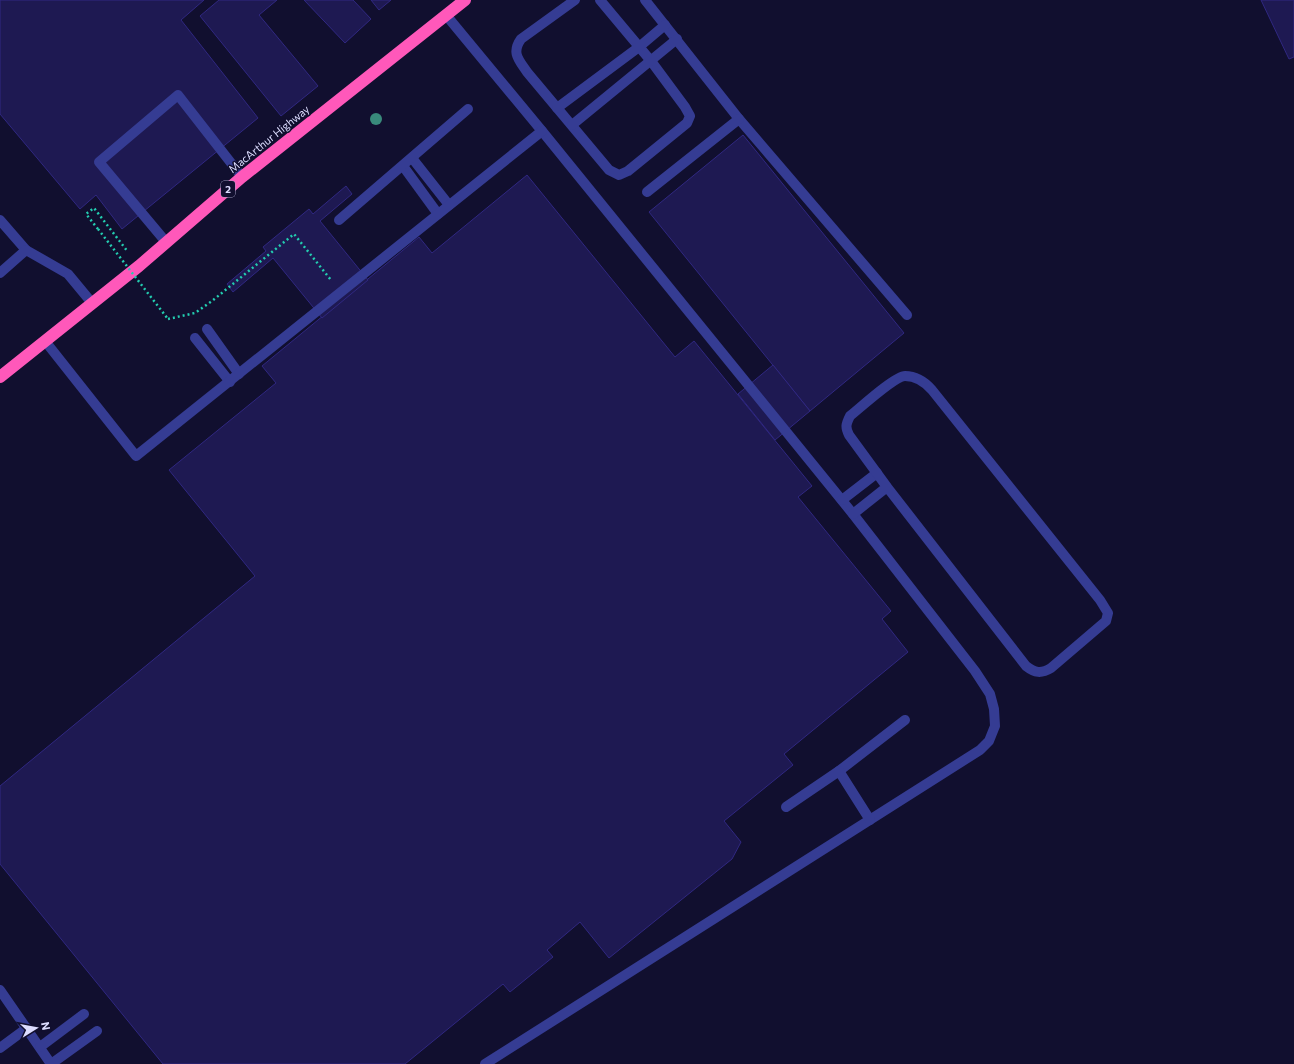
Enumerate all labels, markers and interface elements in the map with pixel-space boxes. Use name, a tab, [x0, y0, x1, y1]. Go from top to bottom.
street label: MacArthur Highway	[226, 102, 312, 175]
road number: 2	[221, 181, 235, 197]
north arrow	[16, 1008, 56, 1048]
text: N	[39, 1021, 53, 1031]

